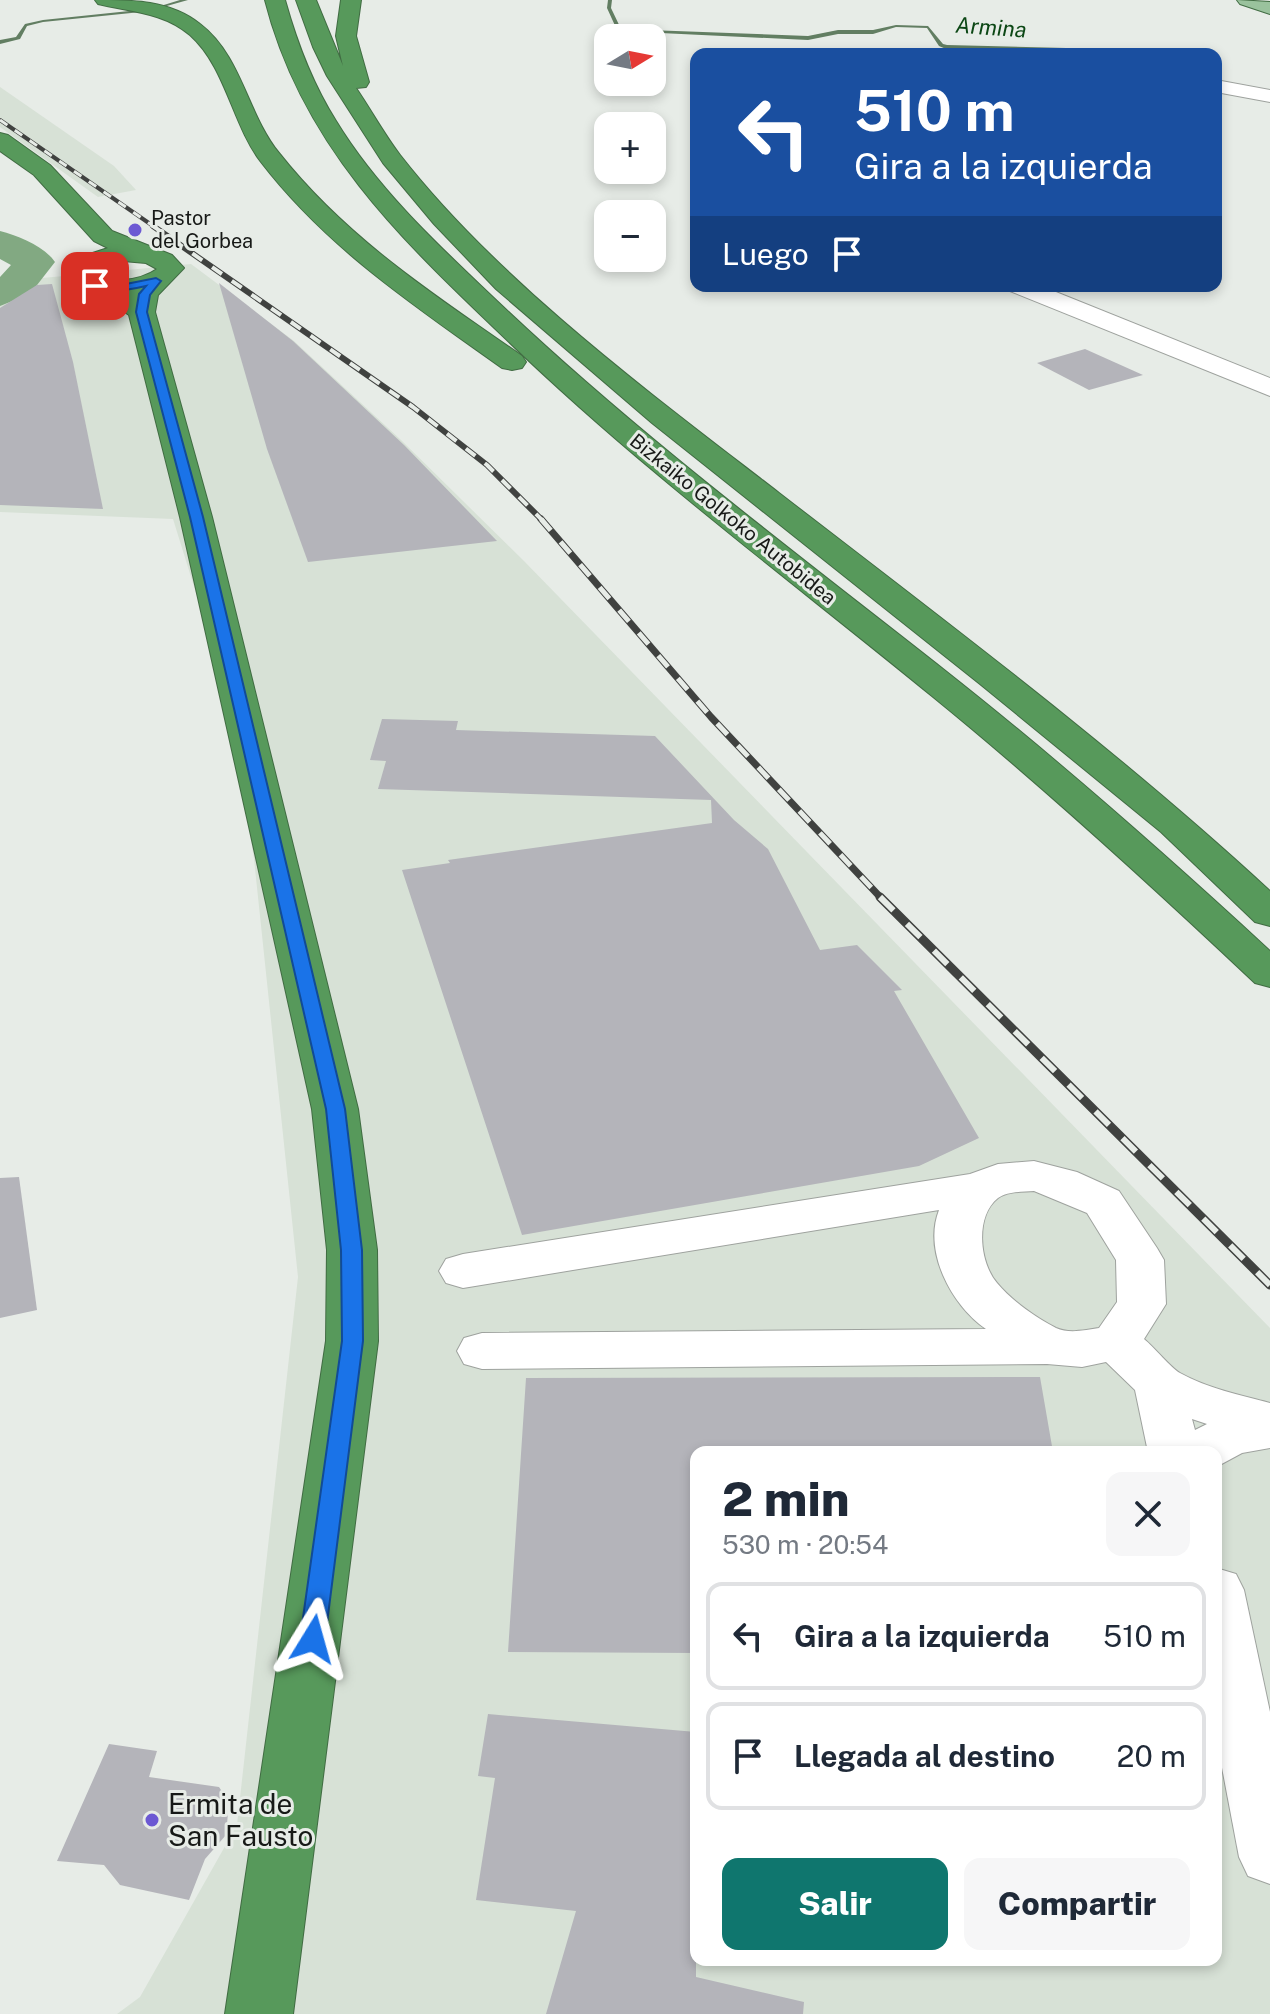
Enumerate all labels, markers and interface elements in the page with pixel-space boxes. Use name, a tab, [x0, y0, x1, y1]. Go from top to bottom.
water label: Armina	[955, 12, 1027, 42]
north arrow	[594, 24, 666, 96]
map controls	[594, 24, 666, 272]
text: 510 m	[854, 78, 1015, 144]
icon: left	[722, 80, 826, 184]
button: +	[594, 112, 666, 184]
text: Gira a la izquierda	[854, 145, 1153, 187]
button: −	[594, 200, 666, 272]
place label: Pastor del Gorbea	[151, 206, 253, 253]
marker: Pastor del Gorbea	[126, 221, 144, 239]
icon: arrive	[825, 232, 869, 276]
text: Luego	[722, 236, 809, 272]
pin	[61, 252, 129, 320]
icon: arrive	[73, 264, 117, 308]
street label: Bizkaiko Golkoko Autobidea	[625, 428, 841, 610]
text: 2 min	[722, 1470, 850, 1527]
button: close	[1106, 1472, 1190, 1556]
text: 530 m · 20:54	[722, 1529, 888, 1560]
position arrow	[271, 1597, 355, 1681]
icon: left	[726, 1614, 770, 1658]
text: Gira a la izquierda	[794, 1618, 1050, 1654]
text: 510 m	[1103, 1618, 1186, 1654]
icon: arrive	[726, 1734, 770, 1778]
text: Llegada al destino	[794, 1738, 1055, 1774]
text: 20 m	[1117, 1738, 1186, 1774]
place label: Ermita de San Fausto	[168, 1787, 313, 1852]
marker: Ermita de San Fausto	[143, 1811, 161, 1829]
button: Salir	[722, 1858, 948, 1950]
button: Compartir	[964, 1858, 1190, 1950]

